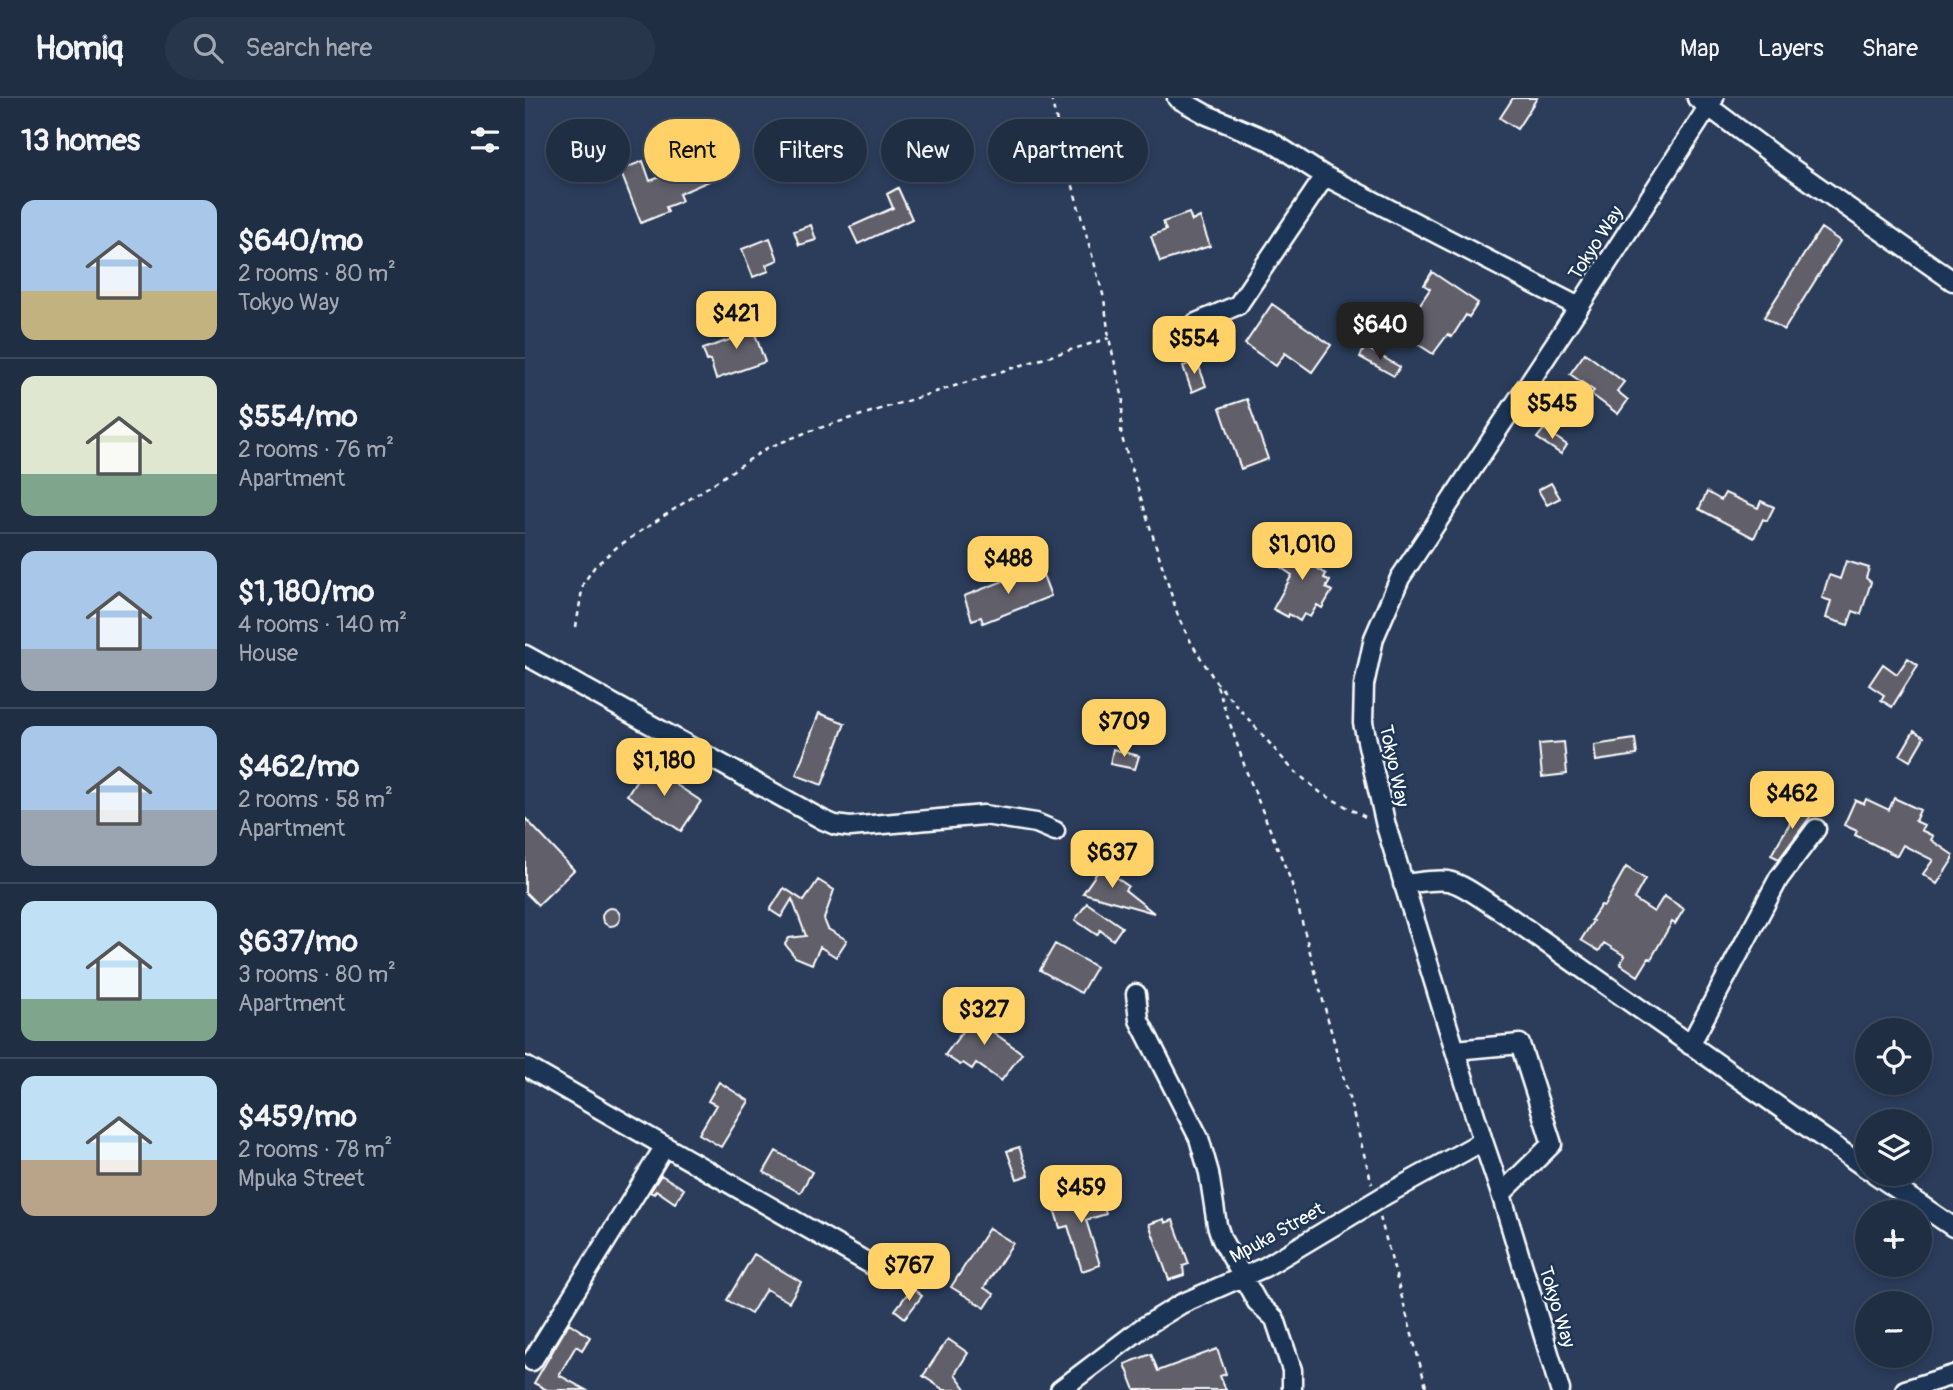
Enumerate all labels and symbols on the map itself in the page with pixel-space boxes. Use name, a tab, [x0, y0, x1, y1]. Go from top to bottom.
street label: Tokyo Way	[1563, 201, 1629, 285]
pin: $421	[695, 292, 777, 351]
pin: $640	[1339, 302, 1421, 362]
pin: $554	[1153, 316, 1235, 376]
pin: $545	[1511, 382, 1593, 441]
pin: $1,010	[1245, 522, 1359, 582]
pin: $488	[967, 536, 1049, 596]
pin: $709	[1083, 700, 1165, 759]
street label: Tokyo Way	[1374, 723, 1414, 809]
pin: $1,180	[607, 738, 721, 798]
pin: $462	[1751, 772, 1833, 831]
pin: $637	[1071, 830, 1153, 890]
pin: $327	[943, 988, 1025, 1047]
pin: $459	[1040, 1166, 1122, 1225]
street label: Mpuka Street	[1225, 1197, 1329, 1269]
pin: $767	[868, 1244, 950, 1303]
street label: Tokyo Way	[1533, 1264, 1581, 1350]

